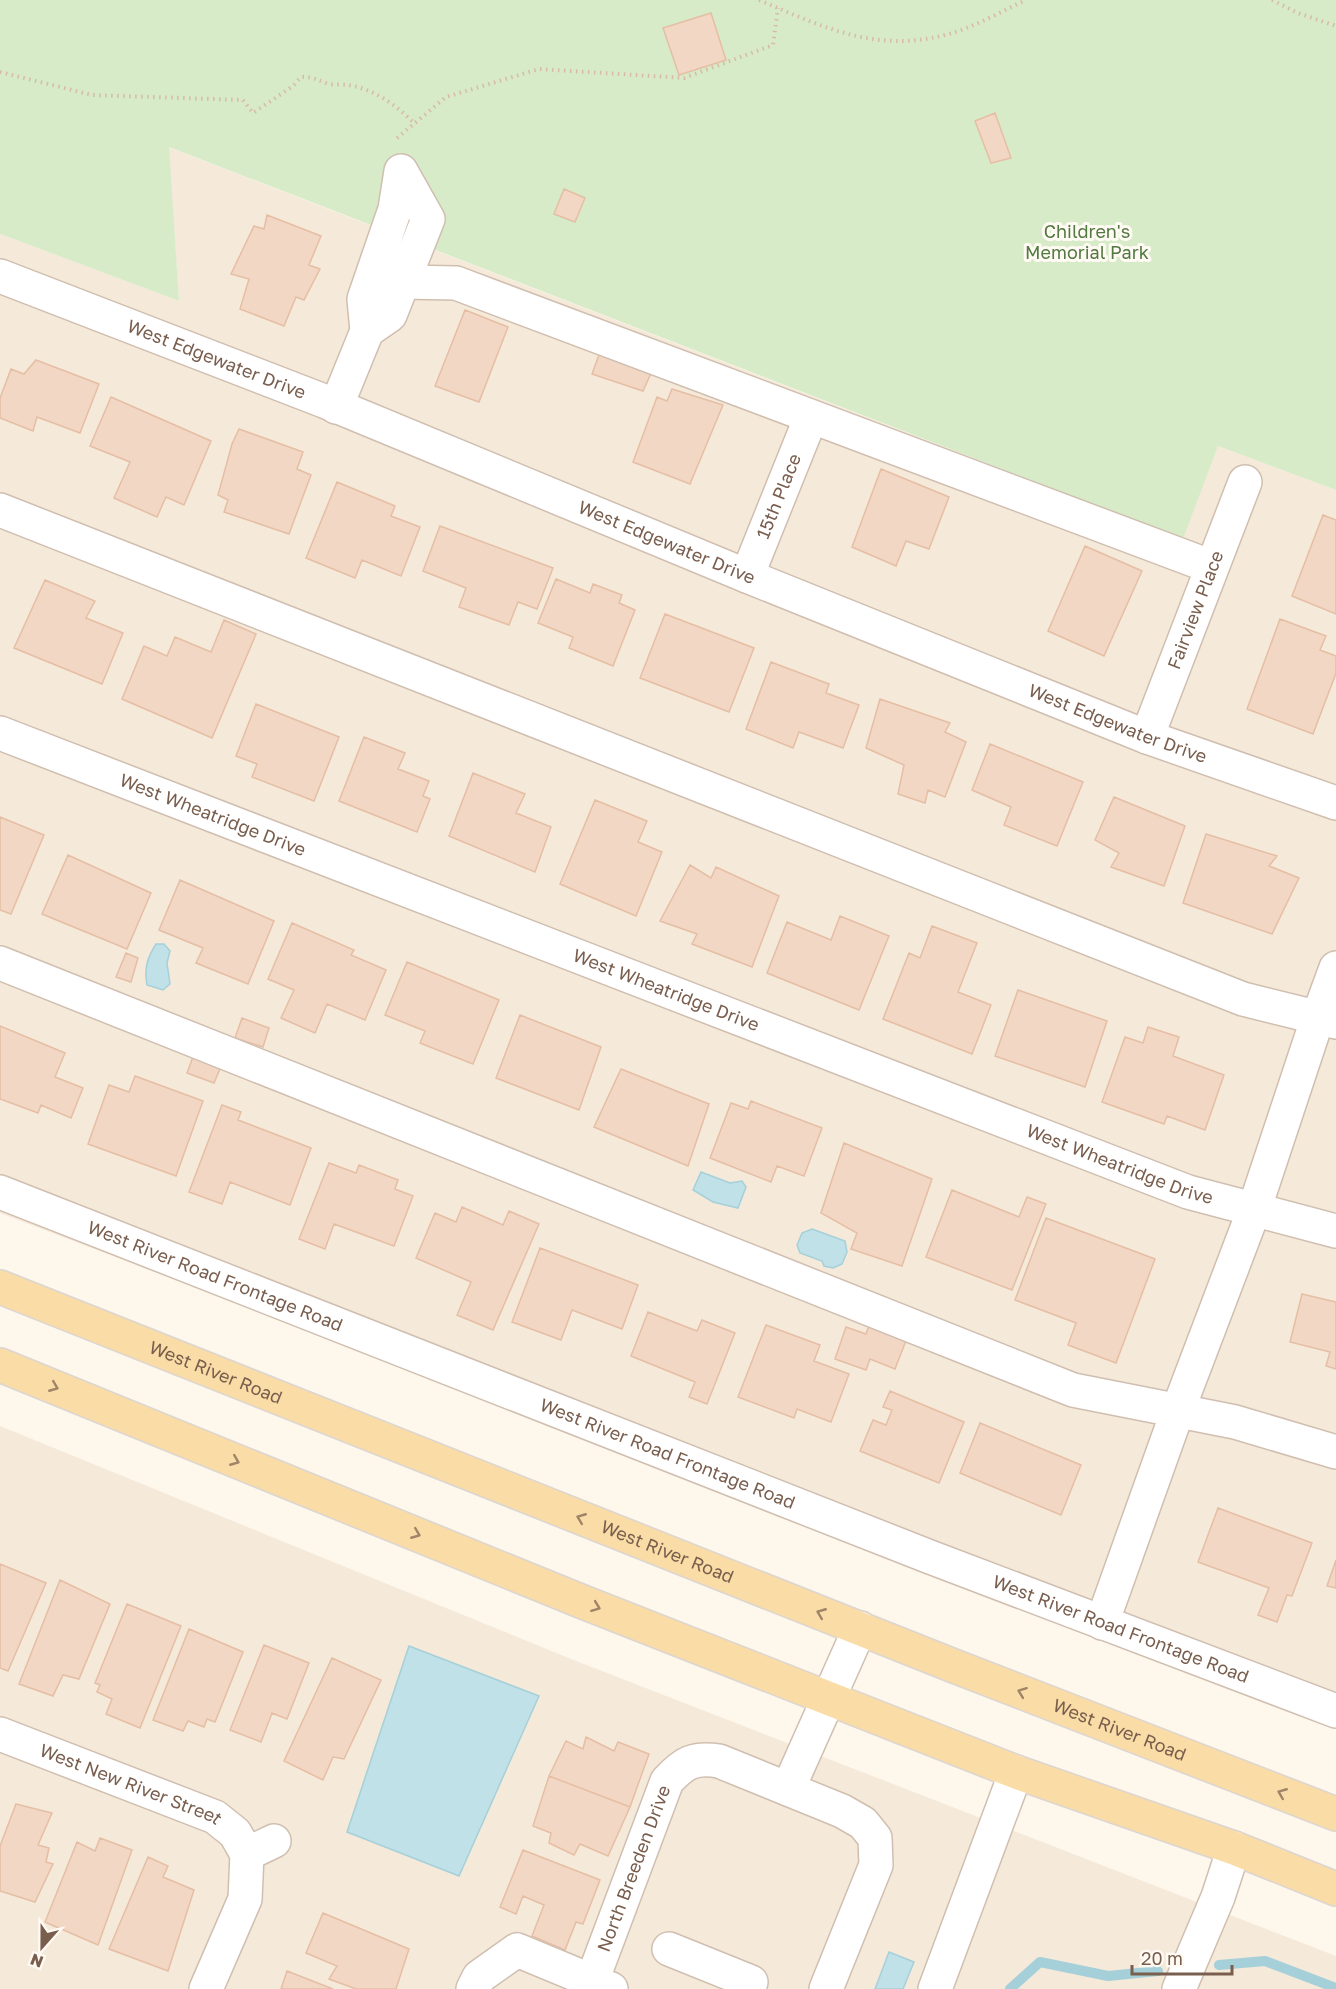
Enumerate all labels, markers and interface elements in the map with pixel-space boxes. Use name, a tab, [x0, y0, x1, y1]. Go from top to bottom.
park label: Children's Memorial Park	[1025, 220, 1149, 263]
street label: West Edgewater Drive	[124, 314, 309, 403]
street label: 15th Place	[751, 450, 805, 542]
street label: West Edgewater Drive	[575, 495, 759, 588]
street label: Fairview Place	[1162, 547, 1228, 672]
street label: West Edgewater Drive	[1025, 678, 1210, 767]
street label: West Wheatridge Drive	[117, 768, 309, 860]
street label: West Wheatridge Drive	[570, 943, 763, 1035]
street label: West Wheatridge Drive	[1023, 1119, 1216, 1208]
street label: West River Road Frontage Road	[85, 1215, 346, 1335]
street label: West River Road	[146, 1335, 286, 1408]
one-way arrow	[48, 1380, 59, 1392]
street label: West River Road Frontage Road	[537, 1393, 799, 1513]
one-way arrow	[229, 1453, 240, 1466]
one-way arrow	[576, 1513, 587, 1525]
street label: West River Road	[598, 1515, 737, 1587]
one-way arrow	[409, 1527, 420, 1539]
street label: West River Road Frontage Road	[990, 1570, 1252, 1687]
one-way arrow	[590, 1600, 601, 1612]
one-way arrow	[816, 1608, 827, 1620]
one-way arrow	[1017, 1687, 1028, 1699]
street label: West River Road	[1050, 1693, 1190, 1765]
street label: West New River Street	[37, 1738, 227, 1829]
street label: North Breeden Drive	[592, 1782, 674, 1955]
one-way arrow	[1277, 1788, 1288, 1800]
north arrow	[12, 1917, 72, 1977]
scale bar	[1132, 1938, 1232, 1976]
text: 20 m	[1141, 1947, 1183, 1969]
text: N	[27, 1949, 46, 1973]

